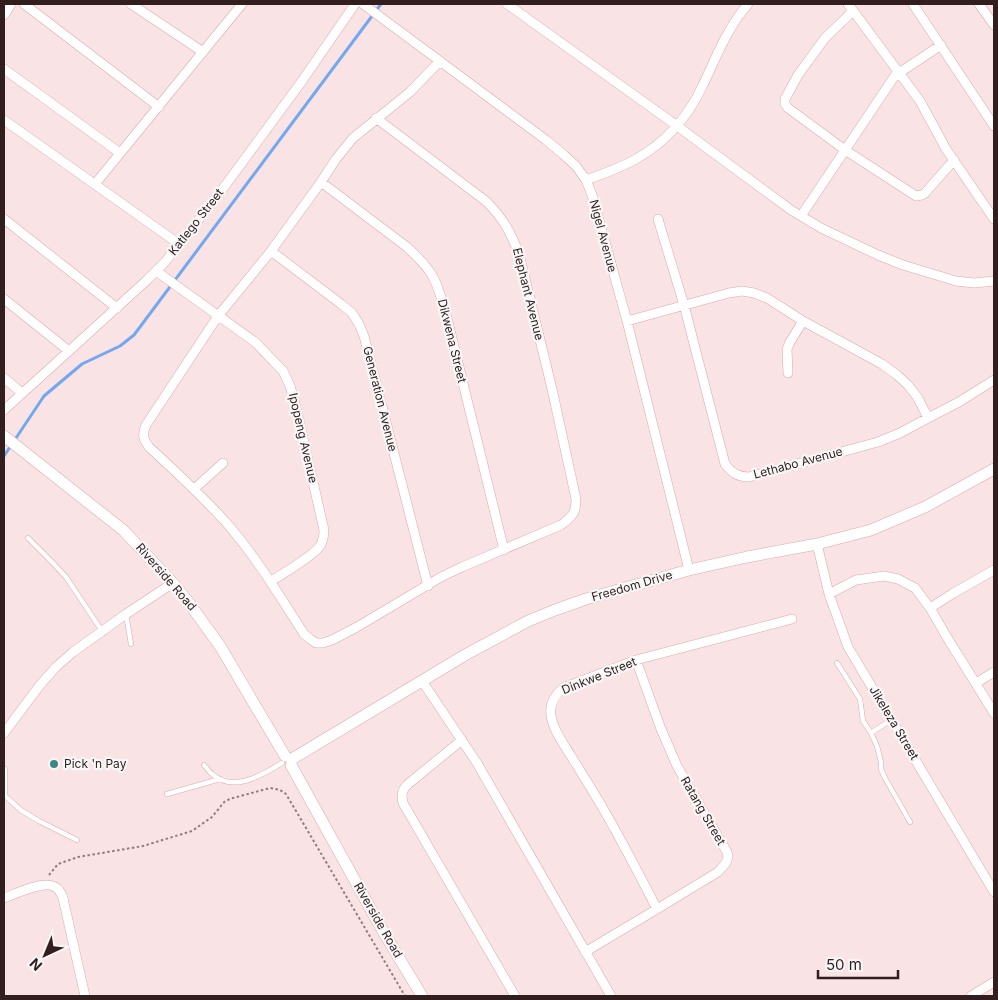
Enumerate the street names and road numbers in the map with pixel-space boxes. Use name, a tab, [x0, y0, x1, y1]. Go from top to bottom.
street label: Katlego Street	[165, 185, 226, 258]
street label: Nigel Avenue	[587, 198, 620, 274]
street label: Elephant Avenue	[510, 246, 547, 342]
street label: Dikwena Street	[435, 297, 470, 384]
street label: Generation Avenue	[360, 345, 401, 453]
street label: Ipopeng Avenue	[286, 391, 321, 484]
street label: Lethabo Avenue	[752, 443, 844, 482]
street label: Riverside Road	[133, 540, 200, 614]
street label: Freedom Drive	[590, 567, 674, 604]
street label: Dinkwe Street	[559, 654, 638, 697]
street label: Jikeleza Street	[867, 683, 922, 762]
street label: Ratang Street	[678, 774, 729, 848]
street label: Riverside Road	[351, 879, 406, 960]

